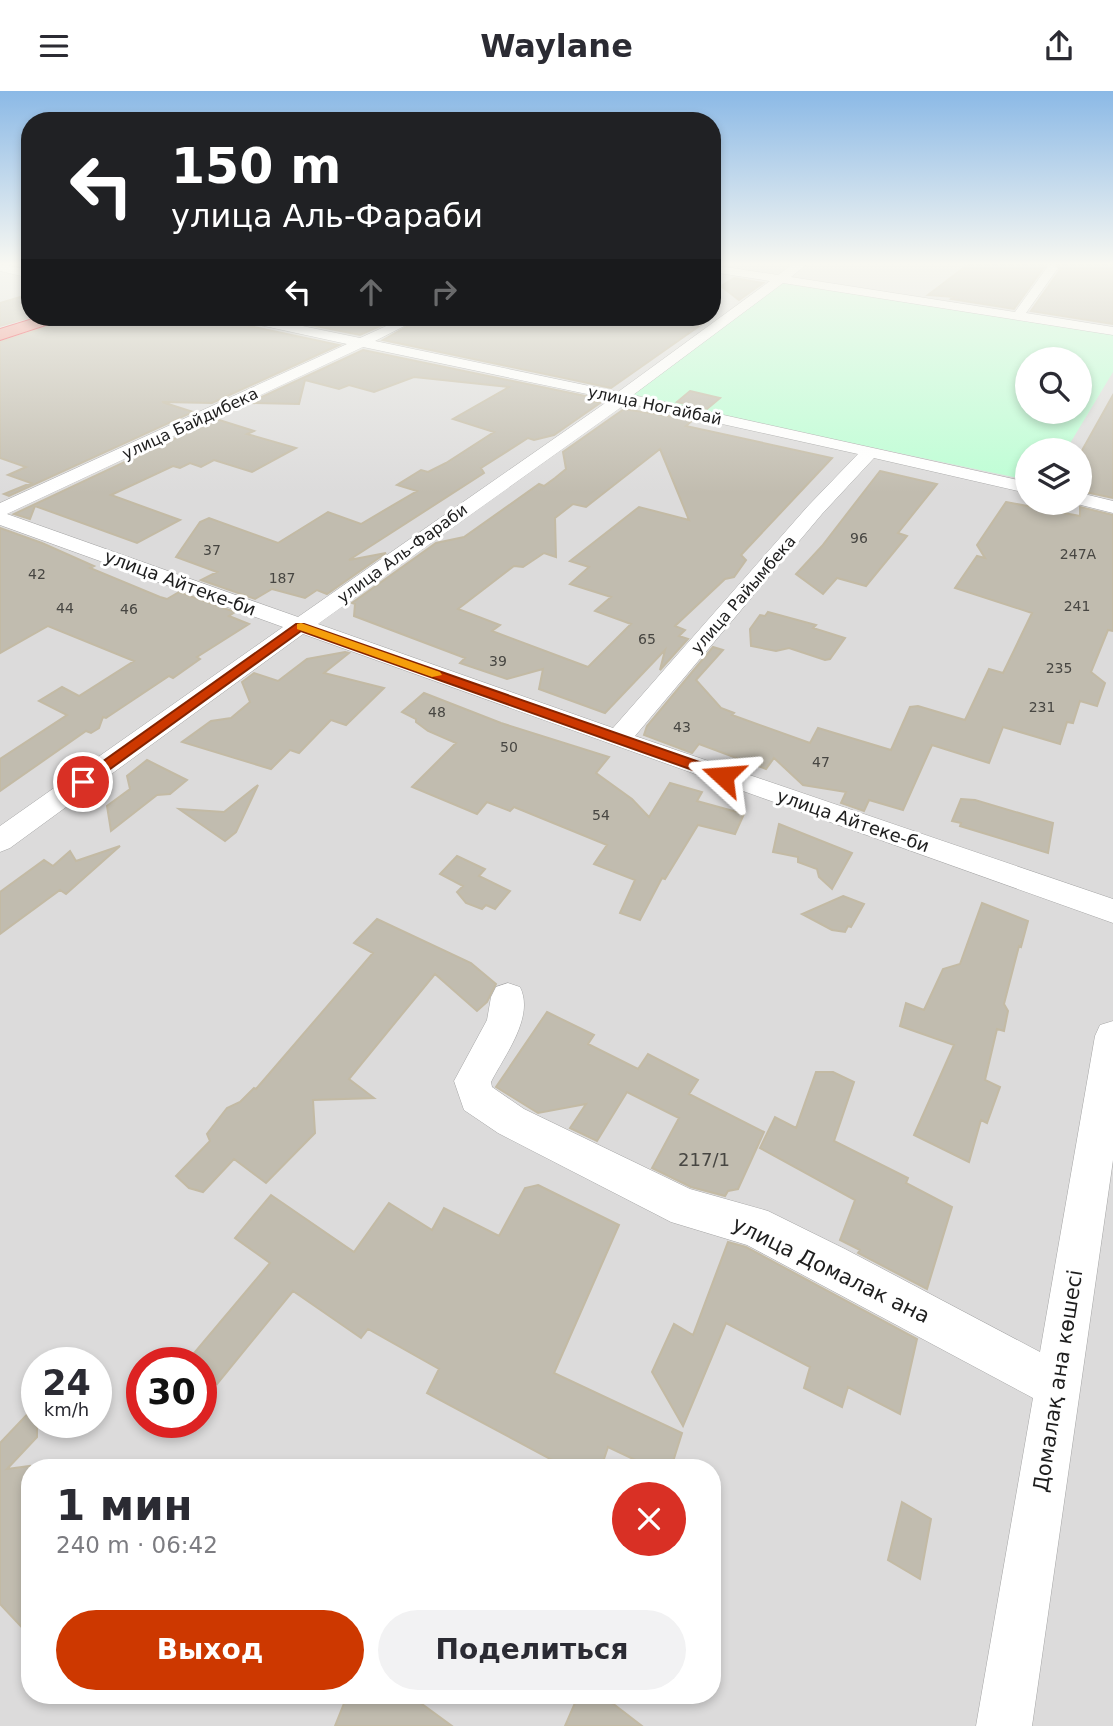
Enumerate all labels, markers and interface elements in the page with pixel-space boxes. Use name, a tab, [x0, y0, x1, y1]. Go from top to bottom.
icon: menu	[35, 27, 73, 65]
text: Waylane	[480, 27, 633, 65]
icon: share	[1040, 27, 1078, 65]
text: 150 m	[171, 138, 341, 195]
icon: left	[56, 140, 147, 231]
text: улица Аль-Фараби	[171, 197, 483, 235]
icon: left	[279, 273, 317, 311]
icon: ahead	[352, 273, 390, 311]
icon: right	[425, 273, 463, 311]
map controls	[1015, 347, 1092, 515]
button: search	[1015, 347, 1092, 424]
street label: улица Ногайбай	[586, 382, 724, 429]
street label: улица Байдибека	[119, 384, 261, 463]
button: layers	[1015, 438, 1092, 515]
street label: улица Аль-Фараби	[334, 500, 471, 607]
house number: 96	[850, 530, 868, 546]
street label: улица Райымбека	[687, 532, 800, 657]
house number: 37	[203, 542, 221, 558]
street label: улица Айтеке-би	[102, 545, 259, 620]
house number: 247А	[1060, 546, 1097, 562]
house number: 42	[28, 566, 46, 582]
house number: 187	[269, 570, 295, 586]
house number: 241	[1064, 598, 1090, 614]
house number: 44	[56, 600, 74, 616]
house number: 46	[120, 601, 138, 617]
house number: 65	[638, 631, 656, 647]
house number: 39	[489, 653, 507, 669]
house number: 235	[1046, 660, 1072, 676]
house number: 231	[1029, 699, 1055, 715]
house number: 48	[428, 704, 446, 720]
house number: 43	[673, 719, 691, 735]
house number: 50	[500, 739, 518, 755]
position arrow	[686, 739, 760, 813]
pin	[53, 752, 113, 812]
house number: 47	[812, 754, 830, 770]
icon: arrive	[64, 763, 102, 801]
street label: улица Айтеке-би	[774, 785, 932, 856]
house number: 54	[592, 807, 610, 823]
house number: 217/1	[678, 1149, 730, 1170]
street label: улица Домалак ана	[728, 1212, 934, 1328]
street label: Домалақ ана көшесі	[1029, 1268, 1087, 1494]
speed limit sign: 30	[126, 1347, 217, 1438]
text: 24	[42, 1363, 91, 1403]
text: km/h	[44, 1399, 89, 1420]
text: 1 мин	[56, 1481, 193, 1530]
button: close	[612, 1482, 686, 1556]
text: 240 m · 06:42	[56, 1532, 218, 1558]
button: Выход	[56, 1610, 364, 1690]
button: Поделиться	[378, 1610, 686, 1690]

